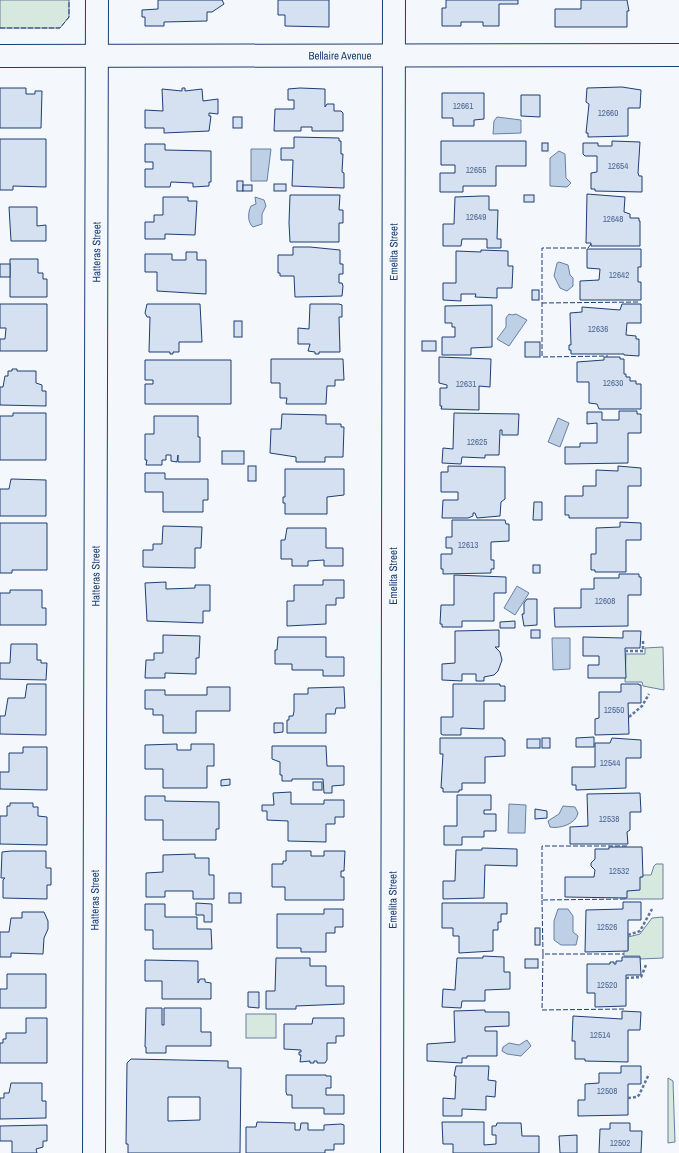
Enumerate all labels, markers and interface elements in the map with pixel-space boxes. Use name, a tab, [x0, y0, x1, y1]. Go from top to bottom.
street label: Bellaire Avenue	[308, 48, 372, 63]
house number: 12661	[453, 100, 473, 112]
house number: 12660	[598, 107, 618, 119]
house number: 12654	[608, 160, 628, 172]
house number: 12655	[466, 164, 486, 176]
house number: 12649	[466, 211, 486, 223]
house number: 12648	[603, 213, 623, 225]
street label: Hatteras Street	[89, 221, 103, 282]
street label: Emelita Street	[387, 223, 401, 281]
house number: 12642	[609, 269, 629, 281]
house number: 12636	[588, 323, 608, 335]
house number: 12630	[603, 377, 623, 389]
house number: 12631	[456, 378, 476, 390]
house number: 12625	[467, 436, 487, 448]
house number: 12613	[458, 539, 478, 551]
street label: Hatteras Street	[88, 545, 103, 606]
street label: Emelita Street	[386, 547, 400, 605]
house number: 12608	[595, 595, 615, 607]
house number: 12550	[604, 704, 624, 716]
house number: 12544	[600, 757, 620, 769]
house number: 12538	[599, 813, 619, 825]
house number: 12532	[609, 865, 629, 877]
street label: Hatteras Street	[88, 869, 102, 930]
street label: Emelita Street	[385, 871, 399, 929]
house number: 12526	[597, 921, 617, 933]
house number: 12520	[597, 979, 617, 991]
house number: 12514	[590, 1029, 610, 1041]
house number: 12508	[597, 1085, 617, 1097]
house number: 12502	[610, 1137, 630, 1149]

